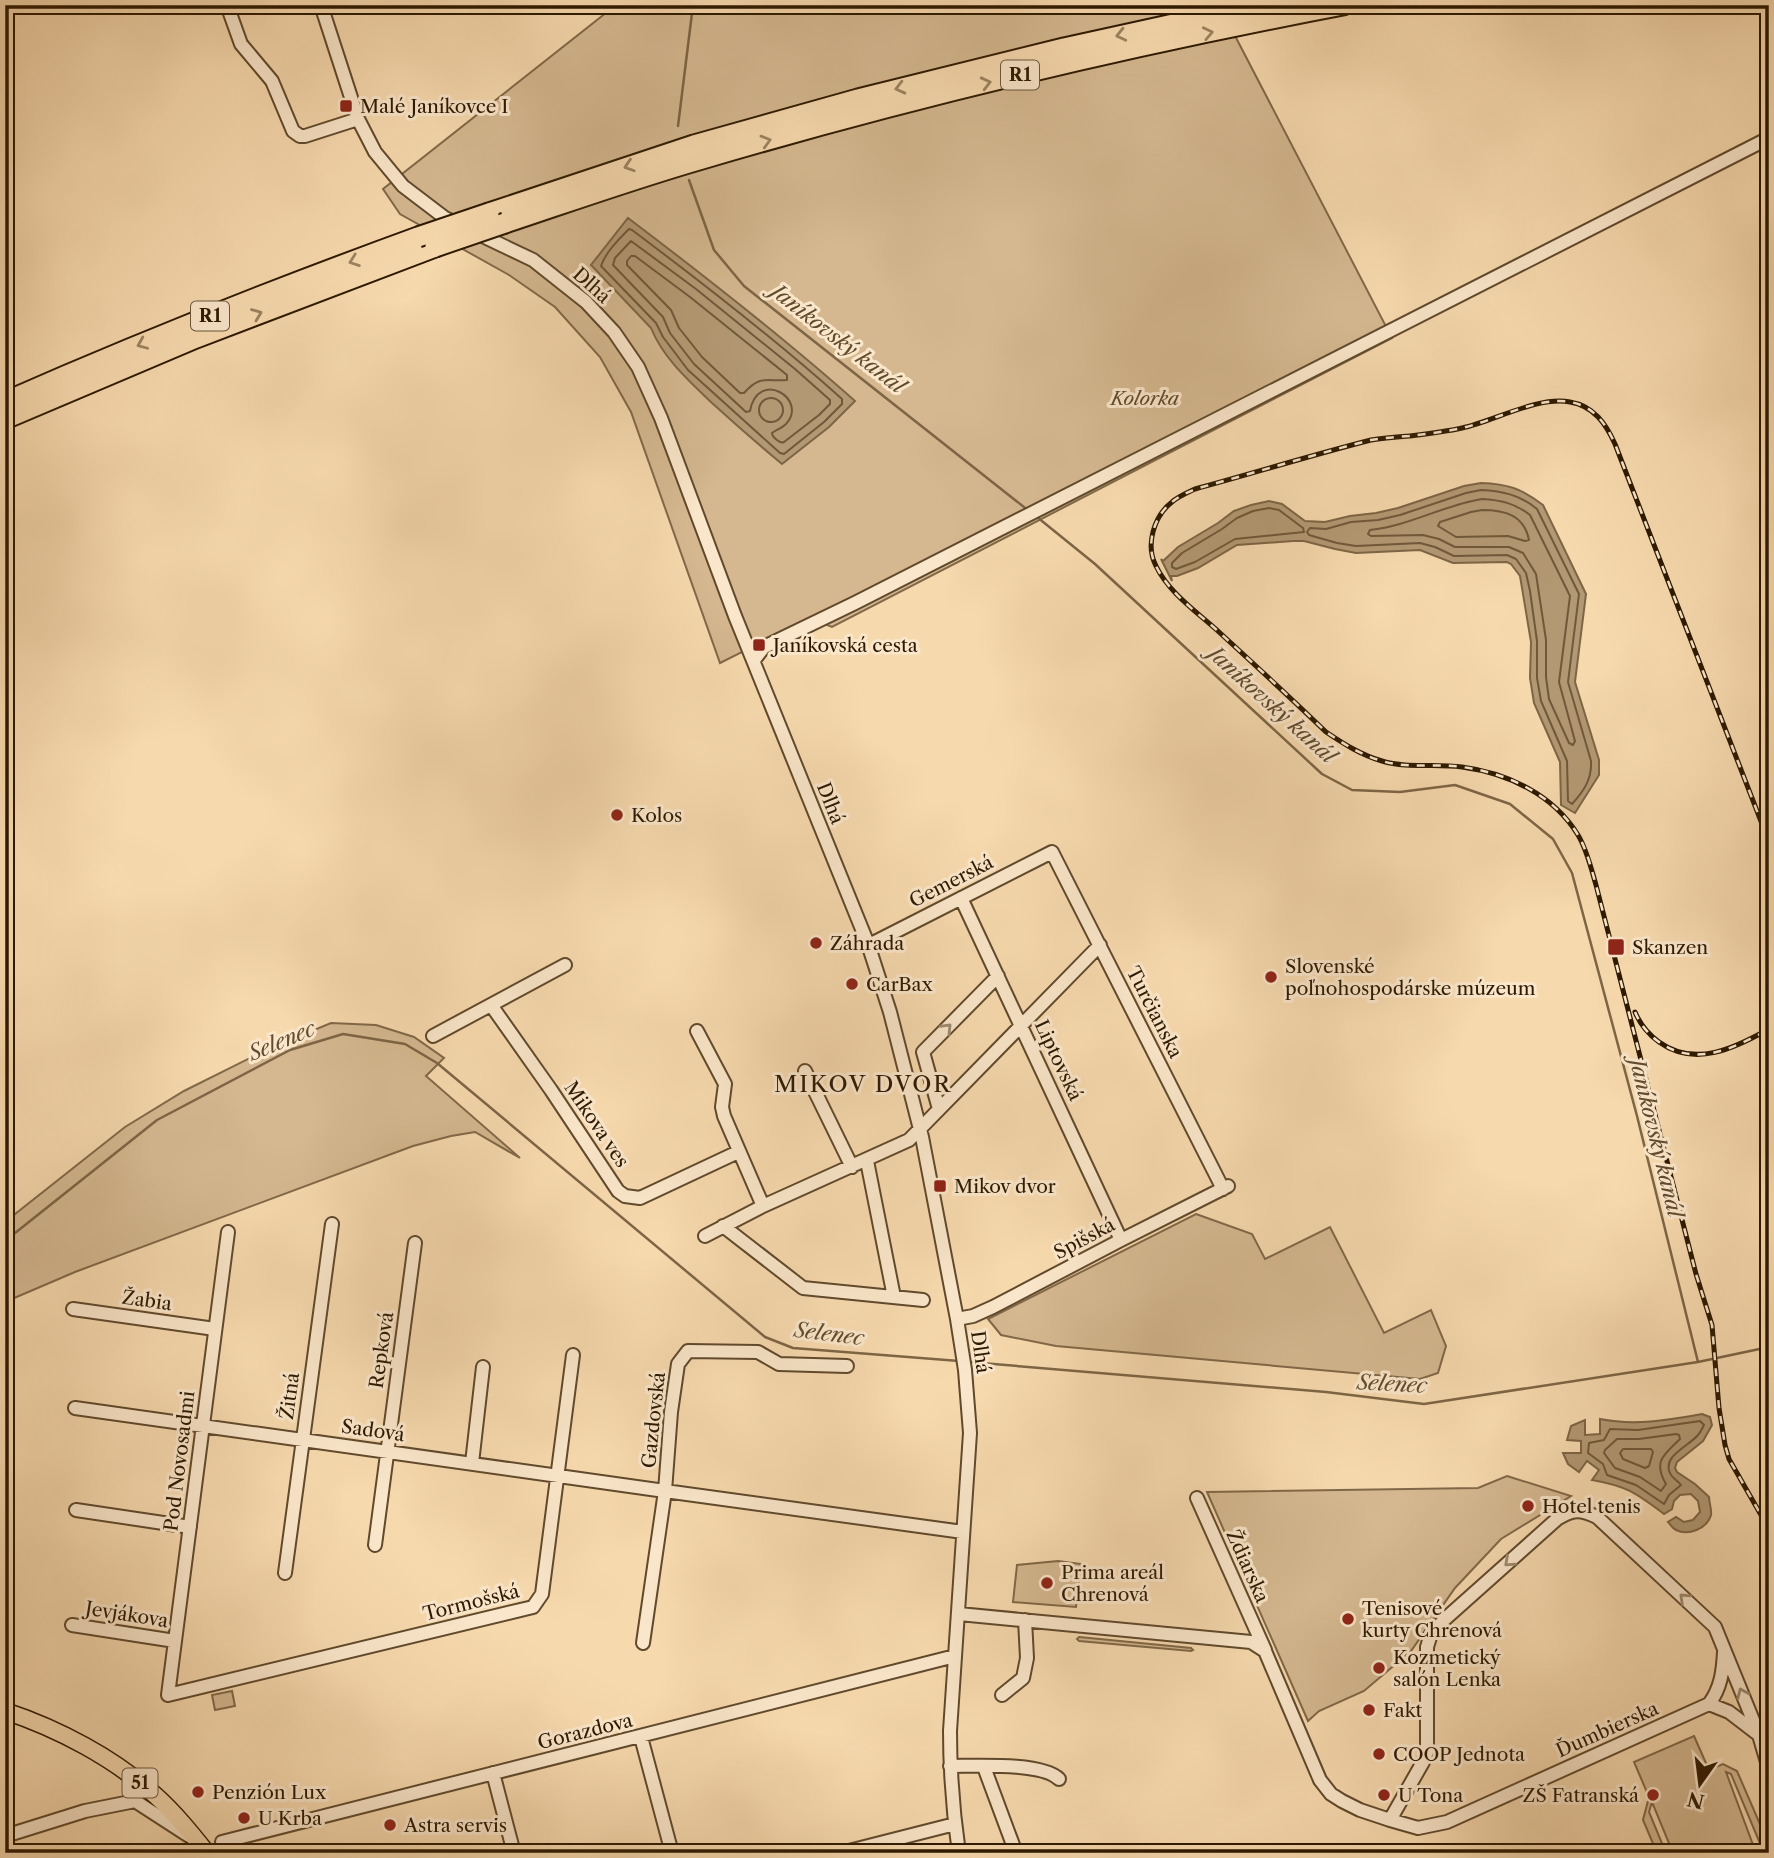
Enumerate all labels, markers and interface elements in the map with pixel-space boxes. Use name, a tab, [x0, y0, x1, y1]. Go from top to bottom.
one-way arrow	[1202, 26, 1214, 41]
one-way arrow	[1116, 27, 1128, 41]
road number: R1	[1001, 60, 1039, 90]
one-way arrow	[980, 77, 992, 91]
one-way arrow	[894, 80, 906, 94]
place label: Malé Janíkovce I	[360, 95, 509, 118]
marker: Malé Janíkovce I	[338, 98, 354, 114]
one-way arrow	[760, 135, 772, 149]
one-way arrow	[623, 158, 635, 173]
one-way arrow	[348, 252, 360, 266]
street label: Dlhá	[568, 263, 615, 308]
water label: Janíkovský kanál	[762, 275, 912, 400]
road number: R1	[191, 302, 229, 330]
one-way arrow	[251, 309, 263, 323]
one-way arrow	[136, 335, 148, 349]
park label: Kolorka	[1109, 387, 1180, 410]
place label: Janíkovská cesta	[770, 634, 918, 657]
marker: Janíkovská cesta	[751, 637, 767, 653]
water label: Janíkovský kanál	[1199, 637, 1343, 770]
street label: Dlhá	[812, 779, 849, 827]
place label: Kolos	[631, 804, 682, 827]
marker: Kolos	[609, 807, 625, 823]
street label: Gemerská	[905, 851, 997, 912]
place label: Záhrada	[830, 932, 904, 955]
marker: Záhrada	[808, 935, 824, 951]
place label: Skanzen	[1632, 936, 1708, 959]
marker: Skanzen	[1606, 937, 1626, 957]
place label: Slovenské poľnohospodárske múzeum	[1285, 955, 1536, 1000]
street label: Turčianska	[1122, 963, 1187, 1062]
marker: Slovenské poľnohospodárske múzeum	[1263, 969, 1279, 985]
place label: CarBax	[866, 973, 934, 996]
marker: CarBax	[844, 976, 860, 992]
water label: Selenec	[243, 1015, 320, 1066]
street label: Liptovská	[1030, 1016, 1087, 1104]
one-way arrow	[938, 1023, 951, 1036]
water label: Janíkovský kanál	[1623, 1050, 1689, 1222]
district label: MIKOV DVOR	[774, 1070, 952, 1098]
street label: Mikova ves	[559, 1077, 634, 1172]
place label: Mikov dvor	[954, 1175, 1056, 1198]
marker: Mikov dvor	[932, 1178, 948, 1194]
street label: Spišská	[1050, 1213, 1119, 1264]
street label: Žabia	[120, 1285, 174, 1315]
street label: Repková	[365, 1310, 398, 1390]
water label: Selenec	[791, 1317, 867, 1350]
street label: Dlhá	[966, 1329, 995, 1375]
water label: Selenec	[1354, 1369, 1429, 1398]
street label: Žitná	[274, 1371, 304, 1421]
street label: Gazdovská	[637, 1371, 670, 1469]
street label: Pod Novosadmi	[159, 1389, 200, 1533]
street label: Sadová	[340, 1415, 406, 1446]
place label: Hotel tenis	[1542, 1495, 1641, 1518]
marker: Hotel tenis	[1520, 1498, 1536, 1514]
street label: Ždiarska	[1221, 1526, 1275, 1606]
one-way arrow	[1504, 1553, 1517, 1566]
place label: Prima areál Chrenová	[1061, 1561, 1164, 1606]
marker: Prima areál Chrenová	[1039, 1575, 1055, 1591]
street label: Tormošská	[421, 1579, 522, 1626]
one-way arrow	[1679, 1594, 1692, 1607]
street label: Jevjákova	[81, 1596, 170, 1632]
place label: Tenisové kurty Chrenová	[1362, 1597, 1502, 1642]
marker: Tenisové kurty Chrenová	[1340, 1611, 1356, 1627]
place label: Kozmetický salón Lenka	[1393, 1646, 1501, 1691]
marker: Kozmetický salón Lenka	[1371, 1660, 1387, 1676]
one-way arrow	[1736, 1688, 1750, 1700]
street label: Ďumbierska	[1552, 1696, 1662, 1762]
place label: Fakt	[1383, 1699, 1423, 1722]
marker: Fakt	[1361, 1702, 1377, 1718]
street label: Gorazdova	[535, 1709, 635, 1754]
place label: COOP Jednota	[1393, 1743, 1525, 1766]
marker: COOP Jednota	[1371, 1746, 1387, 1762]
north arrow	[1666, 1750, 1736, 1820]
road number: 51	[122, 1768, 158, 1798]
place label: Penzión Lux	[212, 1781, 327, 1804]
place label: ZŠ Fatranská	[1523, 1783, 1639, 1807]
marker: Penzión Lux	[190, 1784, 206, 1800]
place label: U Tona	[1398, 1784, 1463, 1807]
marker: U Tona	[1376, 1787, 1392, 1803]
marker: ZŠ Fatranská	[1645, 1787, 1661, 1803]
text: N	[1685, 1787, 1707, 1813]
place label: U Krba	[258, 1807, 322, 1830]
marker: U Krba	[236, 1810, 252, 1826]
place label: Astra servis	[403, 1814, 507, 1837]
marker: Astra servis	[382, 1817, 398, 1833]

